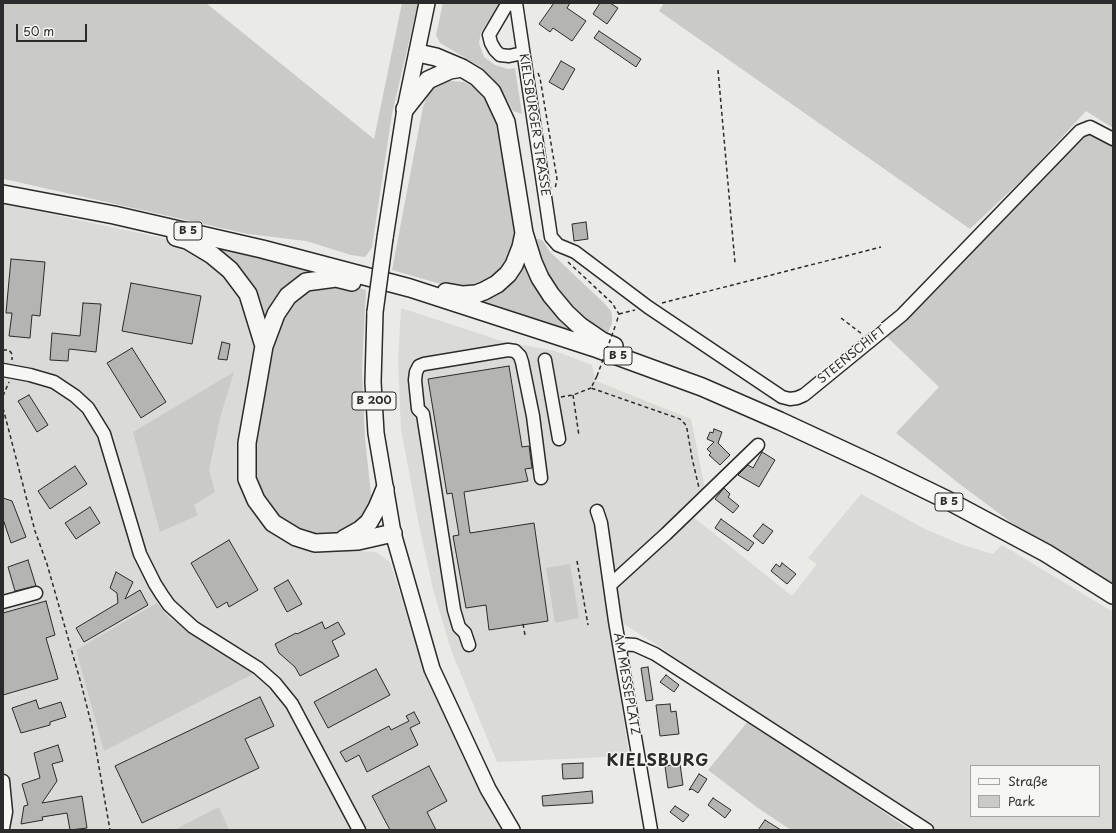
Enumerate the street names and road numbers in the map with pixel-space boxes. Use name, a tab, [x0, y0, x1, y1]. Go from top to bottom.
street label: KIELSBURGER STRASSE	[516, 53, 552, 197]
road number: B 5	[174, 222, 202, 240]
street label: STEENSCHIFT	[815, 323, 889, 387]
road number: B 5	[604, 347, 632, 365]
road number: B 200	[352, 392, 396, 410]
road number: B 5	[935, 493, 963, 511]
street label: AM MESSEPLATZ	[610, 632, 642, 736]

